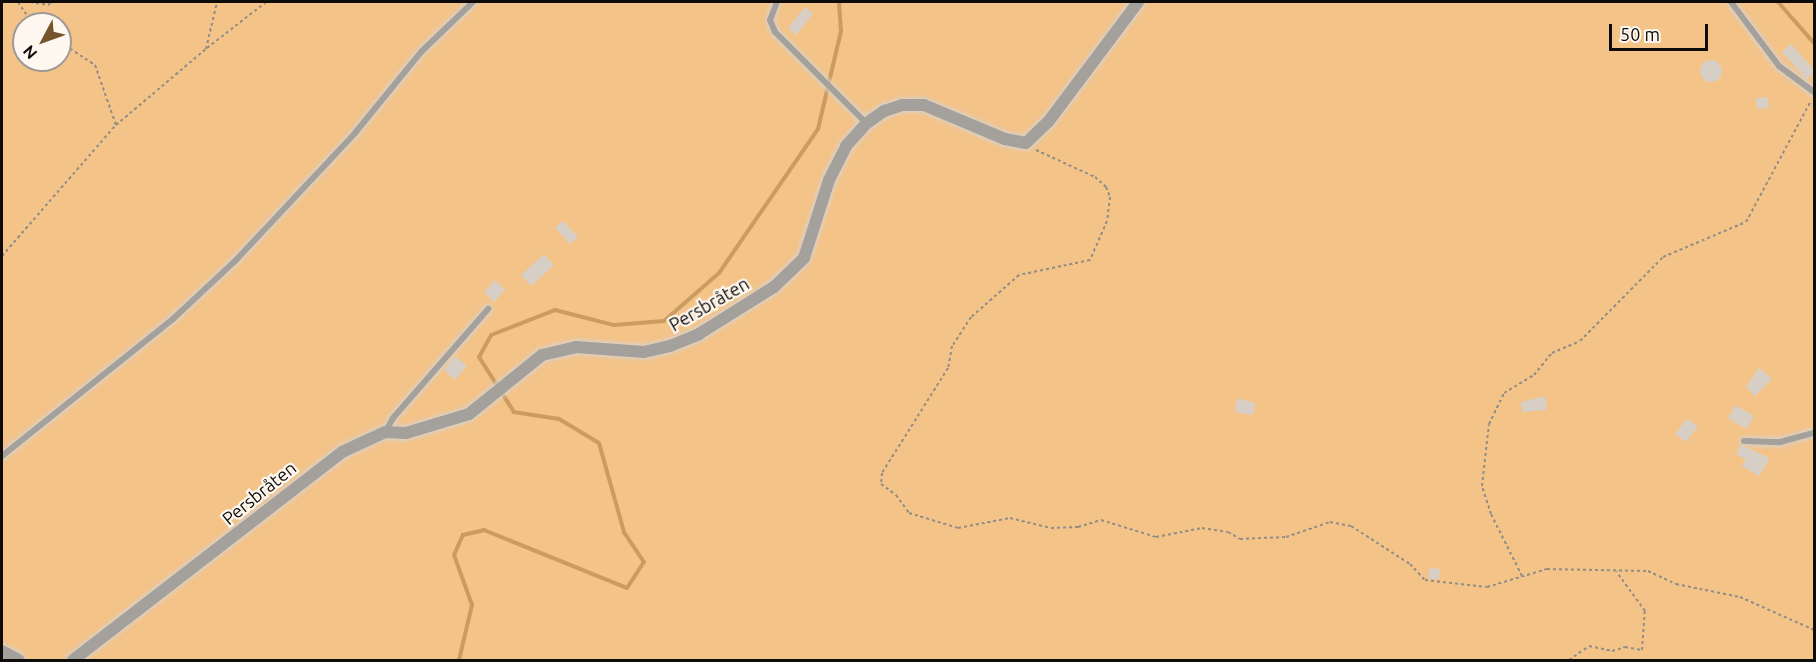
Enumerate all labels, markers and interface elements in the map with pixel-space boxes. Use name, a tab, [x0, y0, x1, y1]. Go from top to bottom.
north arrow	[12, 12, 72, 72]
scale bar	[1612, 12, 1711, 50]
text: 50 m	[1620, 24, 1660, 44]
text: N	[19, 42, 41, 63]
street label: Persbråten	[665, 272, 753, 336]
street label: Persbråten	[218, 457, 300, 529]

